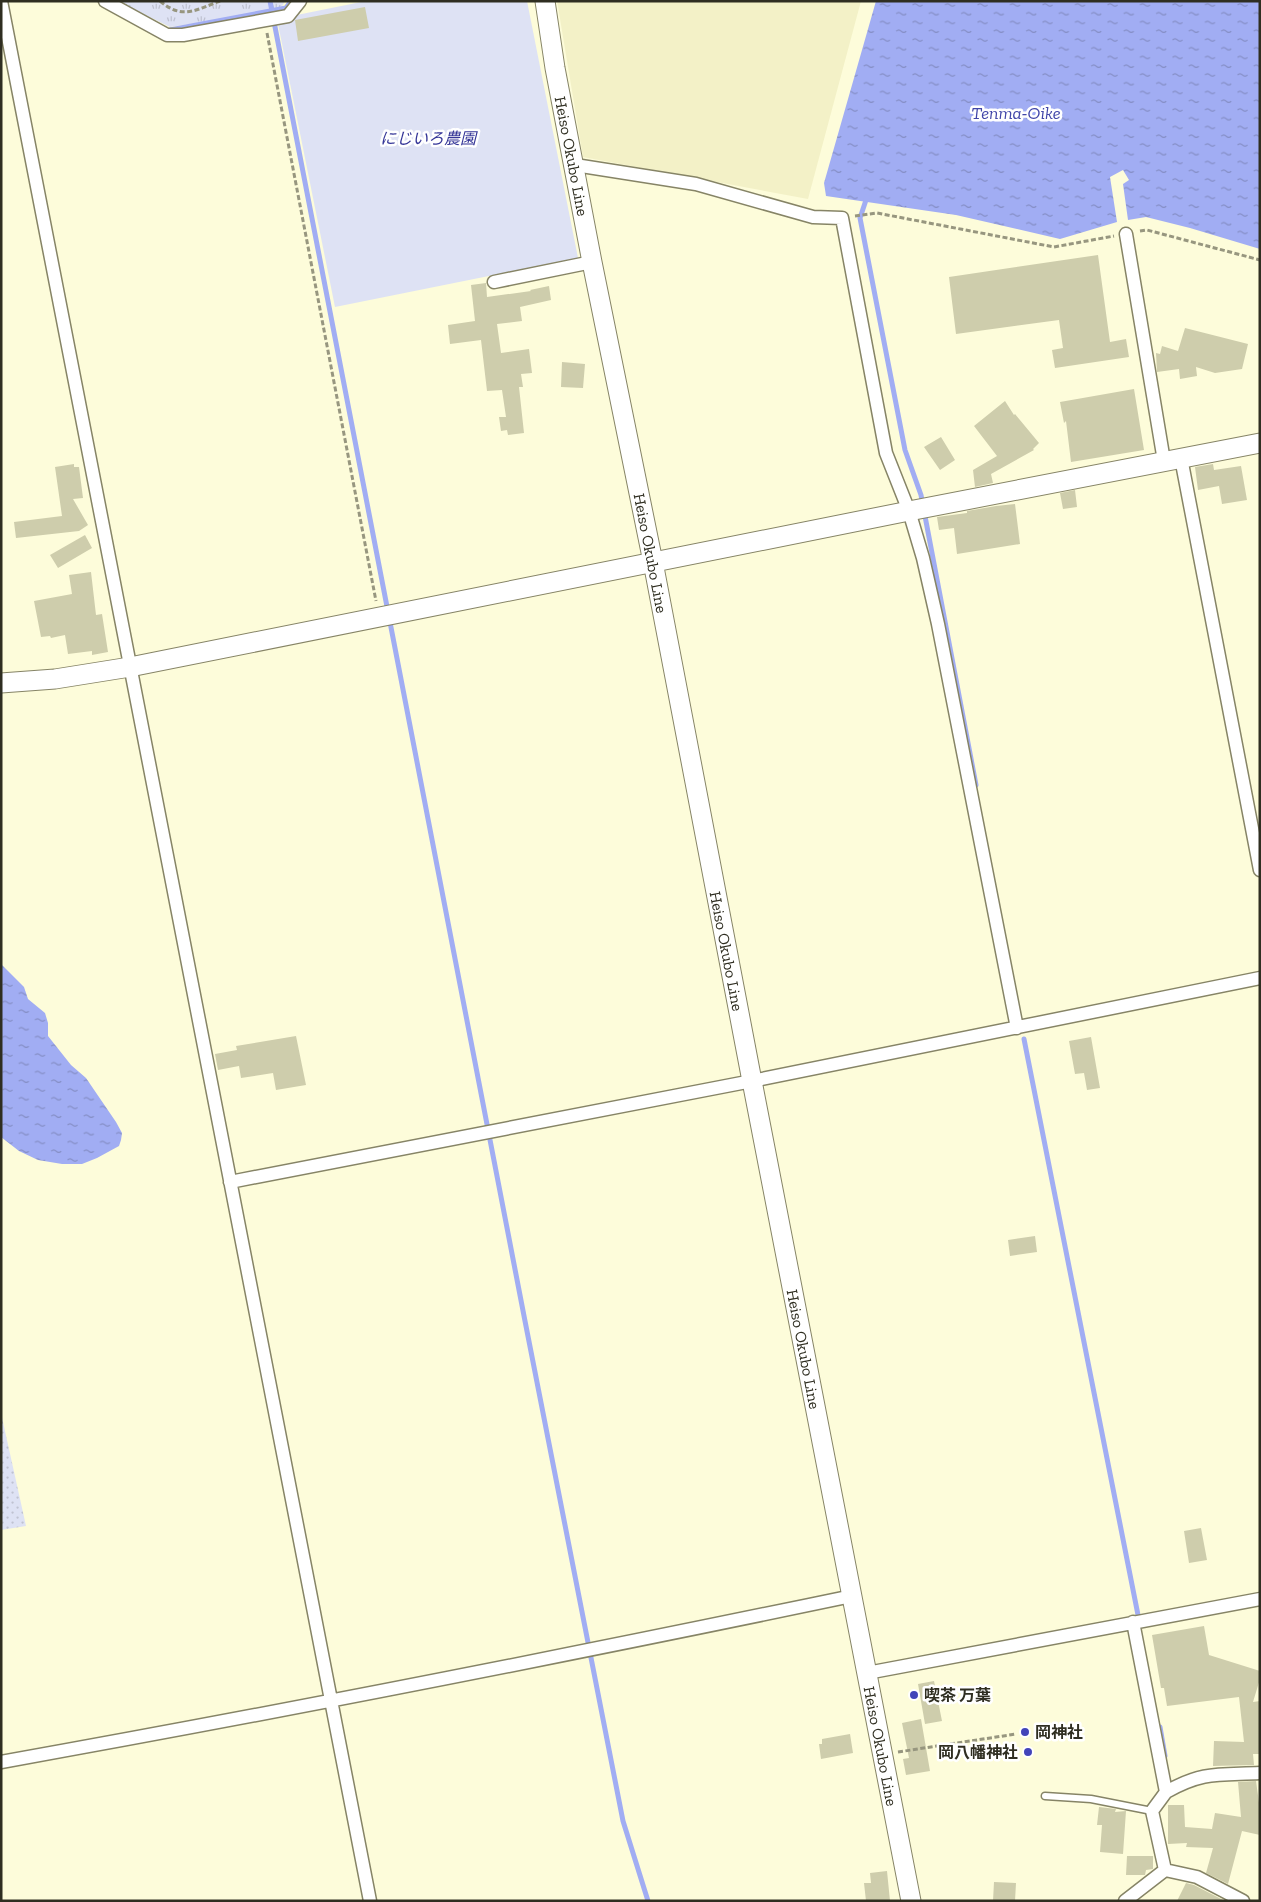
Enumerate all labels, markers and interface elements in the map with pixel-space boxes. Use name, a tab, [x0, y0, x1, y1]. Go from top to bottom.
street label: Heiso Okubo Line	[551, 95, 592, 218]
water label: Tenma-Oike	[971, 102, 1061, 124]
park label: にじいろ農園	[380, 129, 478, 148]
street label: Heiso Okubo Line	[630, 492, 671, 615]
street label: Heiso Okubo Line	[706, 890, 747, 1013]
street label: Heiso Okubo Line	[783, 1288, 824, 1411]
street label: Heiso Okubo Line	[860, 1685, 901, 1808]
place label: 喫茶 万葉	[924, 1686, 991, 1705]
marker: 喫茶 万葉	[908, 1689, 920, 1701]
place label: 岡神社	[1035, 1723, 1083, 1742]
marker: 岡神社	[1019, 1726, 1031, 1738]
place label: 岡八幡神社	[938, 1743, 1018, 1762]
marker: 岡八幡神社	[1022, 1746, 1034, 1758]

